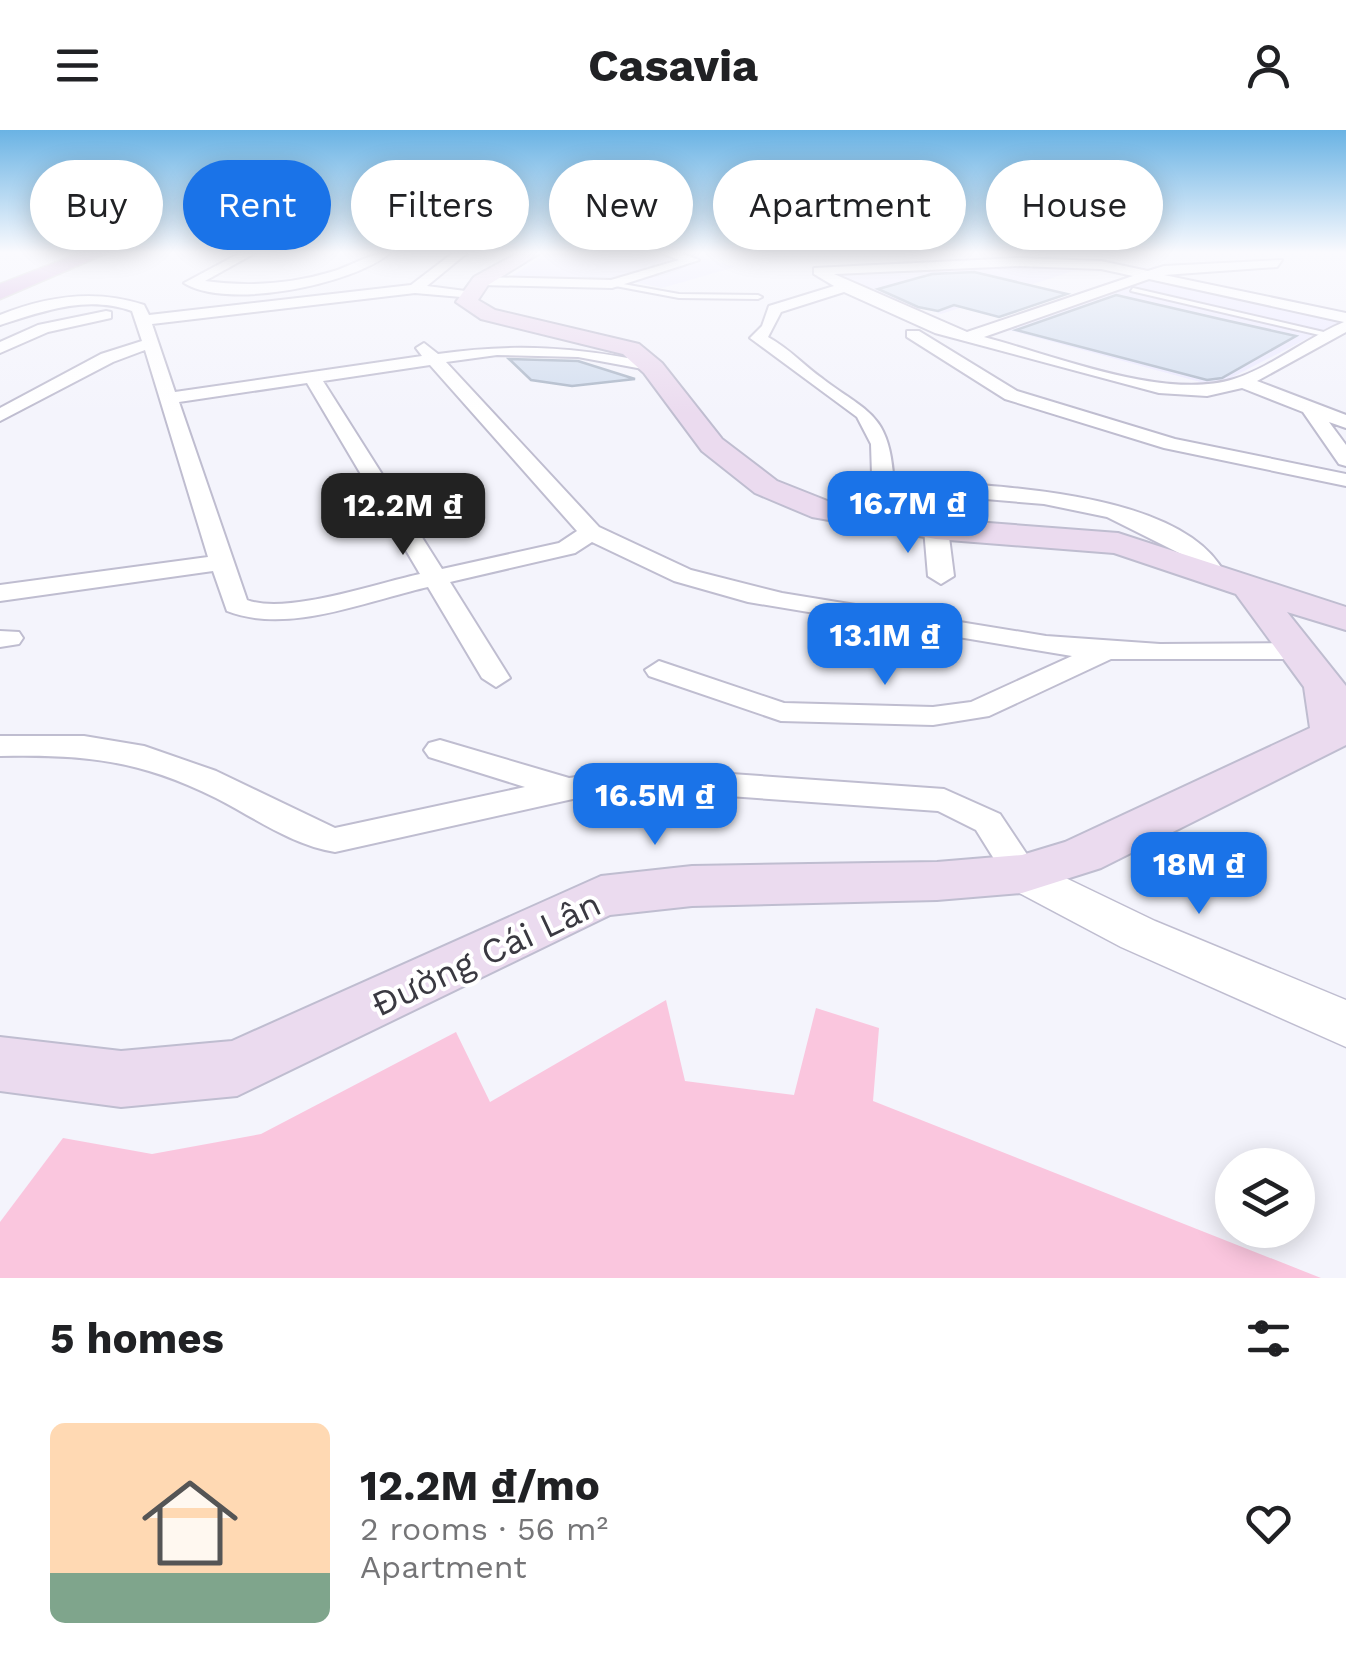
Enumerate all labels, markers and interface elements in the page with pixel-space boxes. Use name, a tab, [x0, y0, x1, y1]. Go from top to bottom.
icon: menu	[50, 38, 105, 93]
icon: person	[1241, 38, 1296, 93]
text: Casavia	[588, 39, 758, 92]
chip: Buy	[30, 160, 163, 250]
chip: Rent	[183, 160, 331, 250]
chip: Filters	[351, 160, 529, 250]
chip: New	[549, 160, 693, 250]
chip: Apartment	[713, 160, 966, 250]
chip: House	[986, 160, 1163, 250]
pin: 16.7M ₫	[816, 471, 1000, 556]
pin: 12.2M ₫	[311, 473, 495, 558]
text: 16.7M ₫	[849, 484, 967, 522]
text: 12.2M ₫	[343, 486, 463, 524]
pin: 13.1M ₫	[793, 603, 977, 688]
text: 13.1M ₫	[829, 616, 941, 654]
pin: 16.5M ₫	[563, 763, 747, 848]
text: 16.5M ₫	[595, 776, 715, 814]
pin: 18M ₫	[1129, 832, 1269, 917]
text: 18M ₫	[1153, 845, 1245, 883]
street label: Đường Cái Lân	[365, 883, 607, 1025]
map controls	[1215, 1148, 1315, 1248]
button: layers	[1215, 1148, 1315, 1248]
icon: filters	[1241, 1311, 1296, 1366]
text: 5 homes	[50, 1314, 224, 1363]
text: 12.2M ₫/mo	[360, 1461, 600, 1510]
icon: home	[130, 1463, 250, 1583]
icon: heart	[1241, 1496, 1296, 1551]
text: 2 rooms · 56 m²	[360, 1510, 608, 1548]
text: Apartment	[360, 1548, 527, 1586]

